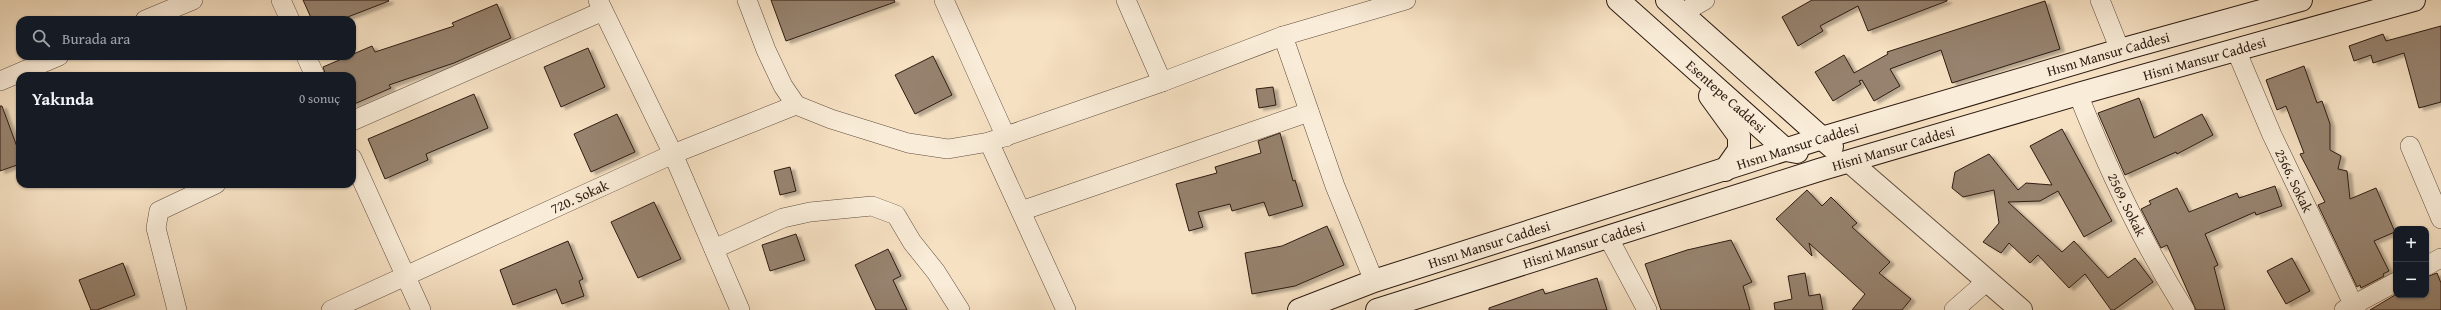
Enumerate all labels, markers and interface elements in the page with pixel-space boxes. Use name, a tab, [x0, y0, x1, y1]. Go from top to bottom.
search box	[16, 16, 356, 60]
icon: search	[30, 27, 52, 49]
street label: Hısnı Mansur Caddesi	[2044, 27, 2172, 81]
text: Burada ara	[62, 28, 130, 49]
street label: Hisni Mansur Caddesi	[2141, 32, 2268, 85]
street label: Esentepe Caddesi	[1682, 55, 1771, 138]
text: Yakında	[32, 86, 94, 111]
text: 0 sonuç	[299, 89, 340, 108]
street label: Hısnı Mansur Caddesi	[1734, 118, 1861, 175]
street label: Hisni Mansur Caddesi	[1829, 121, 1957, 176]
street label: 2566. Sokak	[2270, 146, 2318, 217]
street label: 2569. Sokak	[2103, 170, 2151, 241]
street label: 720. Sokak	[547, 174, 612, 219]
street label: Hısnı Mansur Caddesi	[1425, 215, 1552, 273]
street label: Hisni Mansur Caddesi	[1520, 216, 1647, 273]
map controls	[2393, 226, 2429, 298]
button: +	[2393, 226, 2429, 262]
button: −	[2393, 262, 2429, 298]

